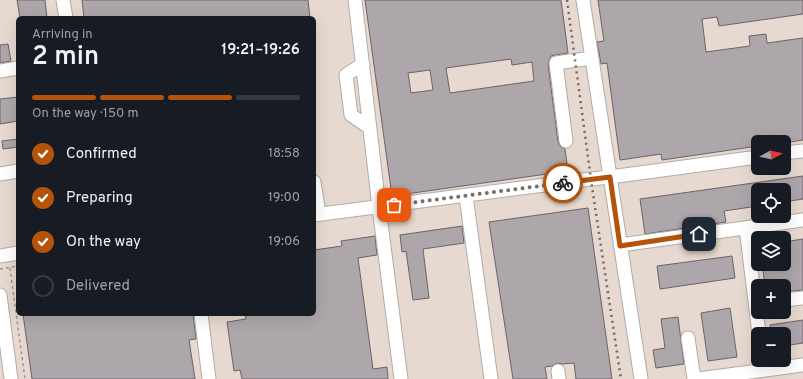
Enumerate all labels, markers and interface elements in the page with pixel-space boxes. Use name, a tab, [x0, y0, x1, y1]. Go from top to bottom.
text: Arriving in	[32, 27, 93, 43]
text: 2 min	[32, 41, 99, 74]
text: 19:21–19:26	[221, 41, 300, 60]
text: On the way · 150 m	[32, 106, 138, 122]
north arrow	[751, 135, 791, 175]
map controls	[751, 135, 791, 367]
icon: check	[32, 143, 54, 165]
text: Confirmed	[66, 145, 137, 164]
text: 18:58	[268, 146, 300, 162]
courier	[543, 163, 583, 203]
icon: bike	[552, 172, 574, 194]
button: locate	[751, 183, 791, 223]
icon: check	[32, 187, 54, 209]
pin	[377, 188, 411, 222]
text: Preparing	[66, 189, 133, 208]
text: 19:00	[268, 190, 300, 206]
icon: bag	[383, 194, 405, 216]
pin	[682, 217, 716, 251]
icon: home	[688, 223, 710, 245]
icon: check	[32, 231, 54, 253]
button: layers	[751, 231, 791, 271]
text: On the way	[66, 233, 141, 252]
text: 19:06	[268, 234, 300, 250]
text: Delivered	[66, 277, 130, 296]
button: +	[751, 279, 791, 319]
button: −	[751, 327, 791, 367]

